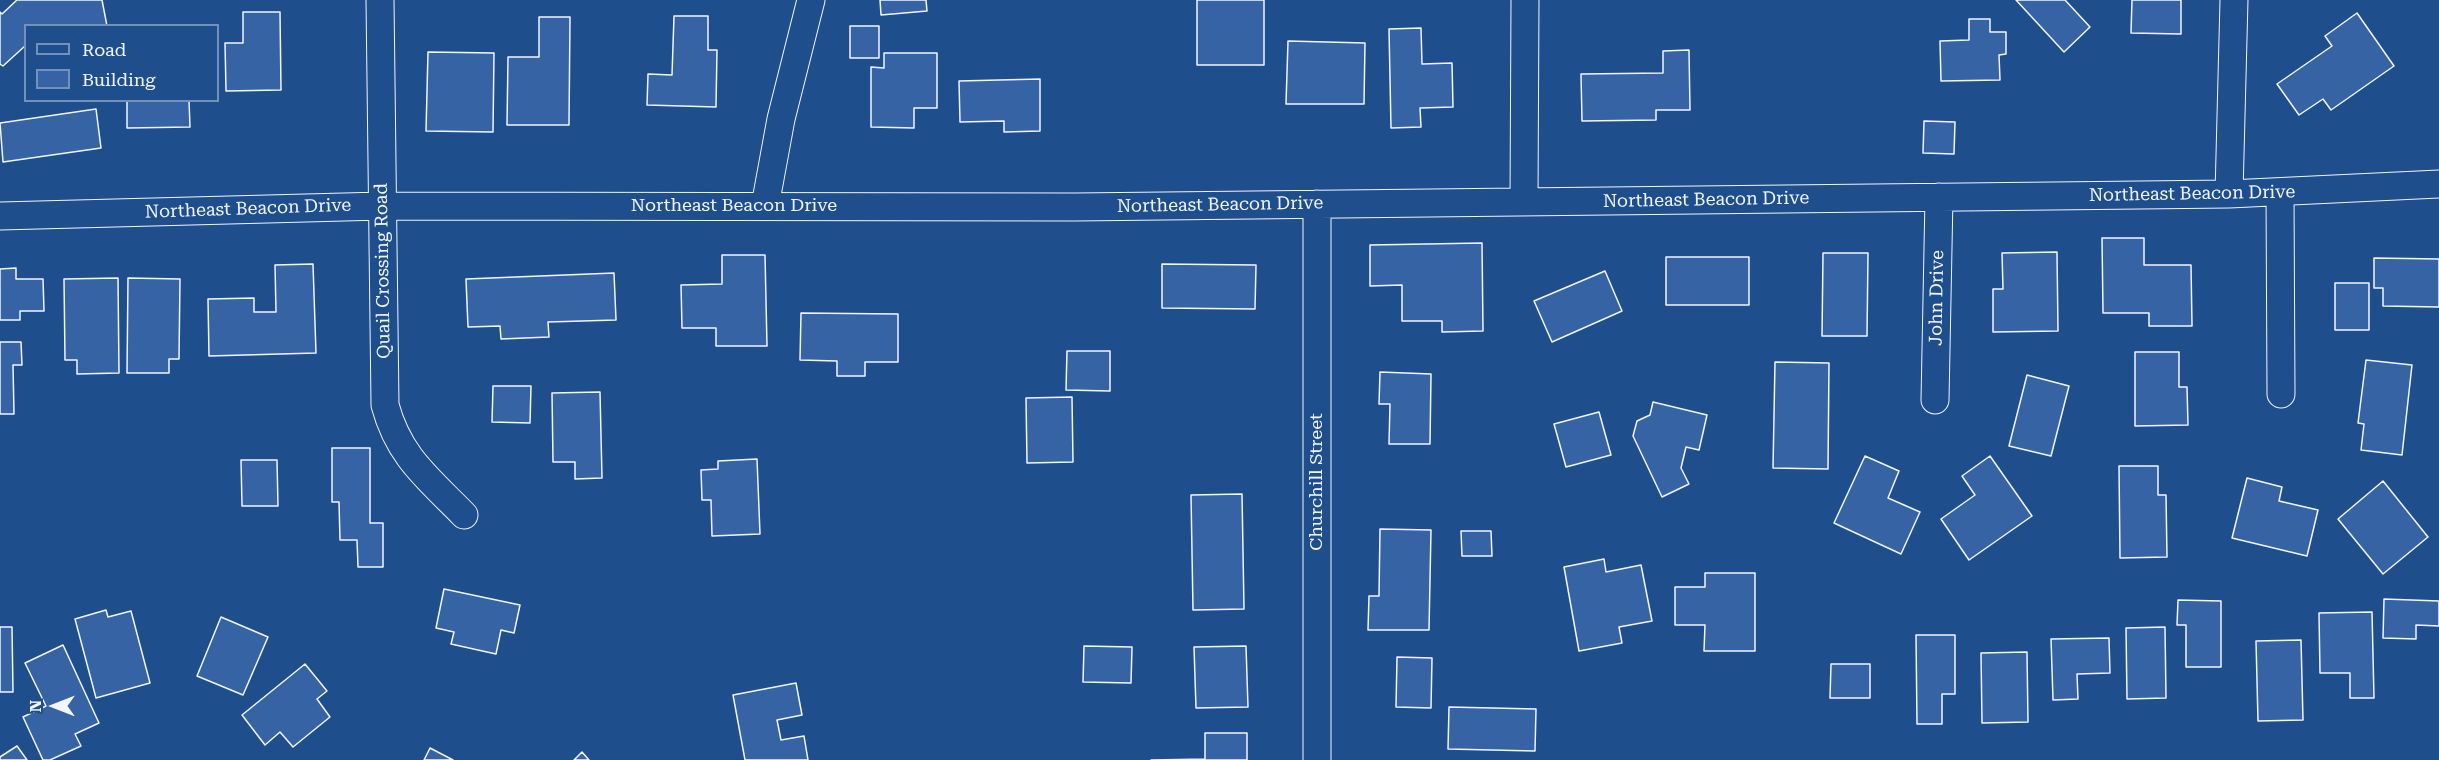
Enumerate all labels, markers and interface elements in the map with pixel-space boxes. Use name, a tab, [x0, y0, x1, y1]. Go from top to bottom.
legend	[24, 24, 219, 102]
text: Road	[82, 39, 126, 60]
text: Building	[82, 69, 156, 90]
street label: Northeast Beacon Drive	[2089, 181, 2295, 207]
street label: Quail Crossing Road	[371, 183, 395, 359]
street label: Northeast Beacon Drive	[1603, 187, 1809, 213]
street label: Northeast Beacon Drive	[1117, 192, 1323, 218]
street label: Northeast Beacon Drive	[144, 195, 352, 223]
street label: Northeast Beacon Drive	[631, 195, 837, 217]
street label: John Drive	[1925, 250, 1949, 346]
street label: Churchill Street	[1306, 413, 1328, 551]
north arrow	[24, 676, 84, 736]
text: N	[26, 700, 45, 712]

